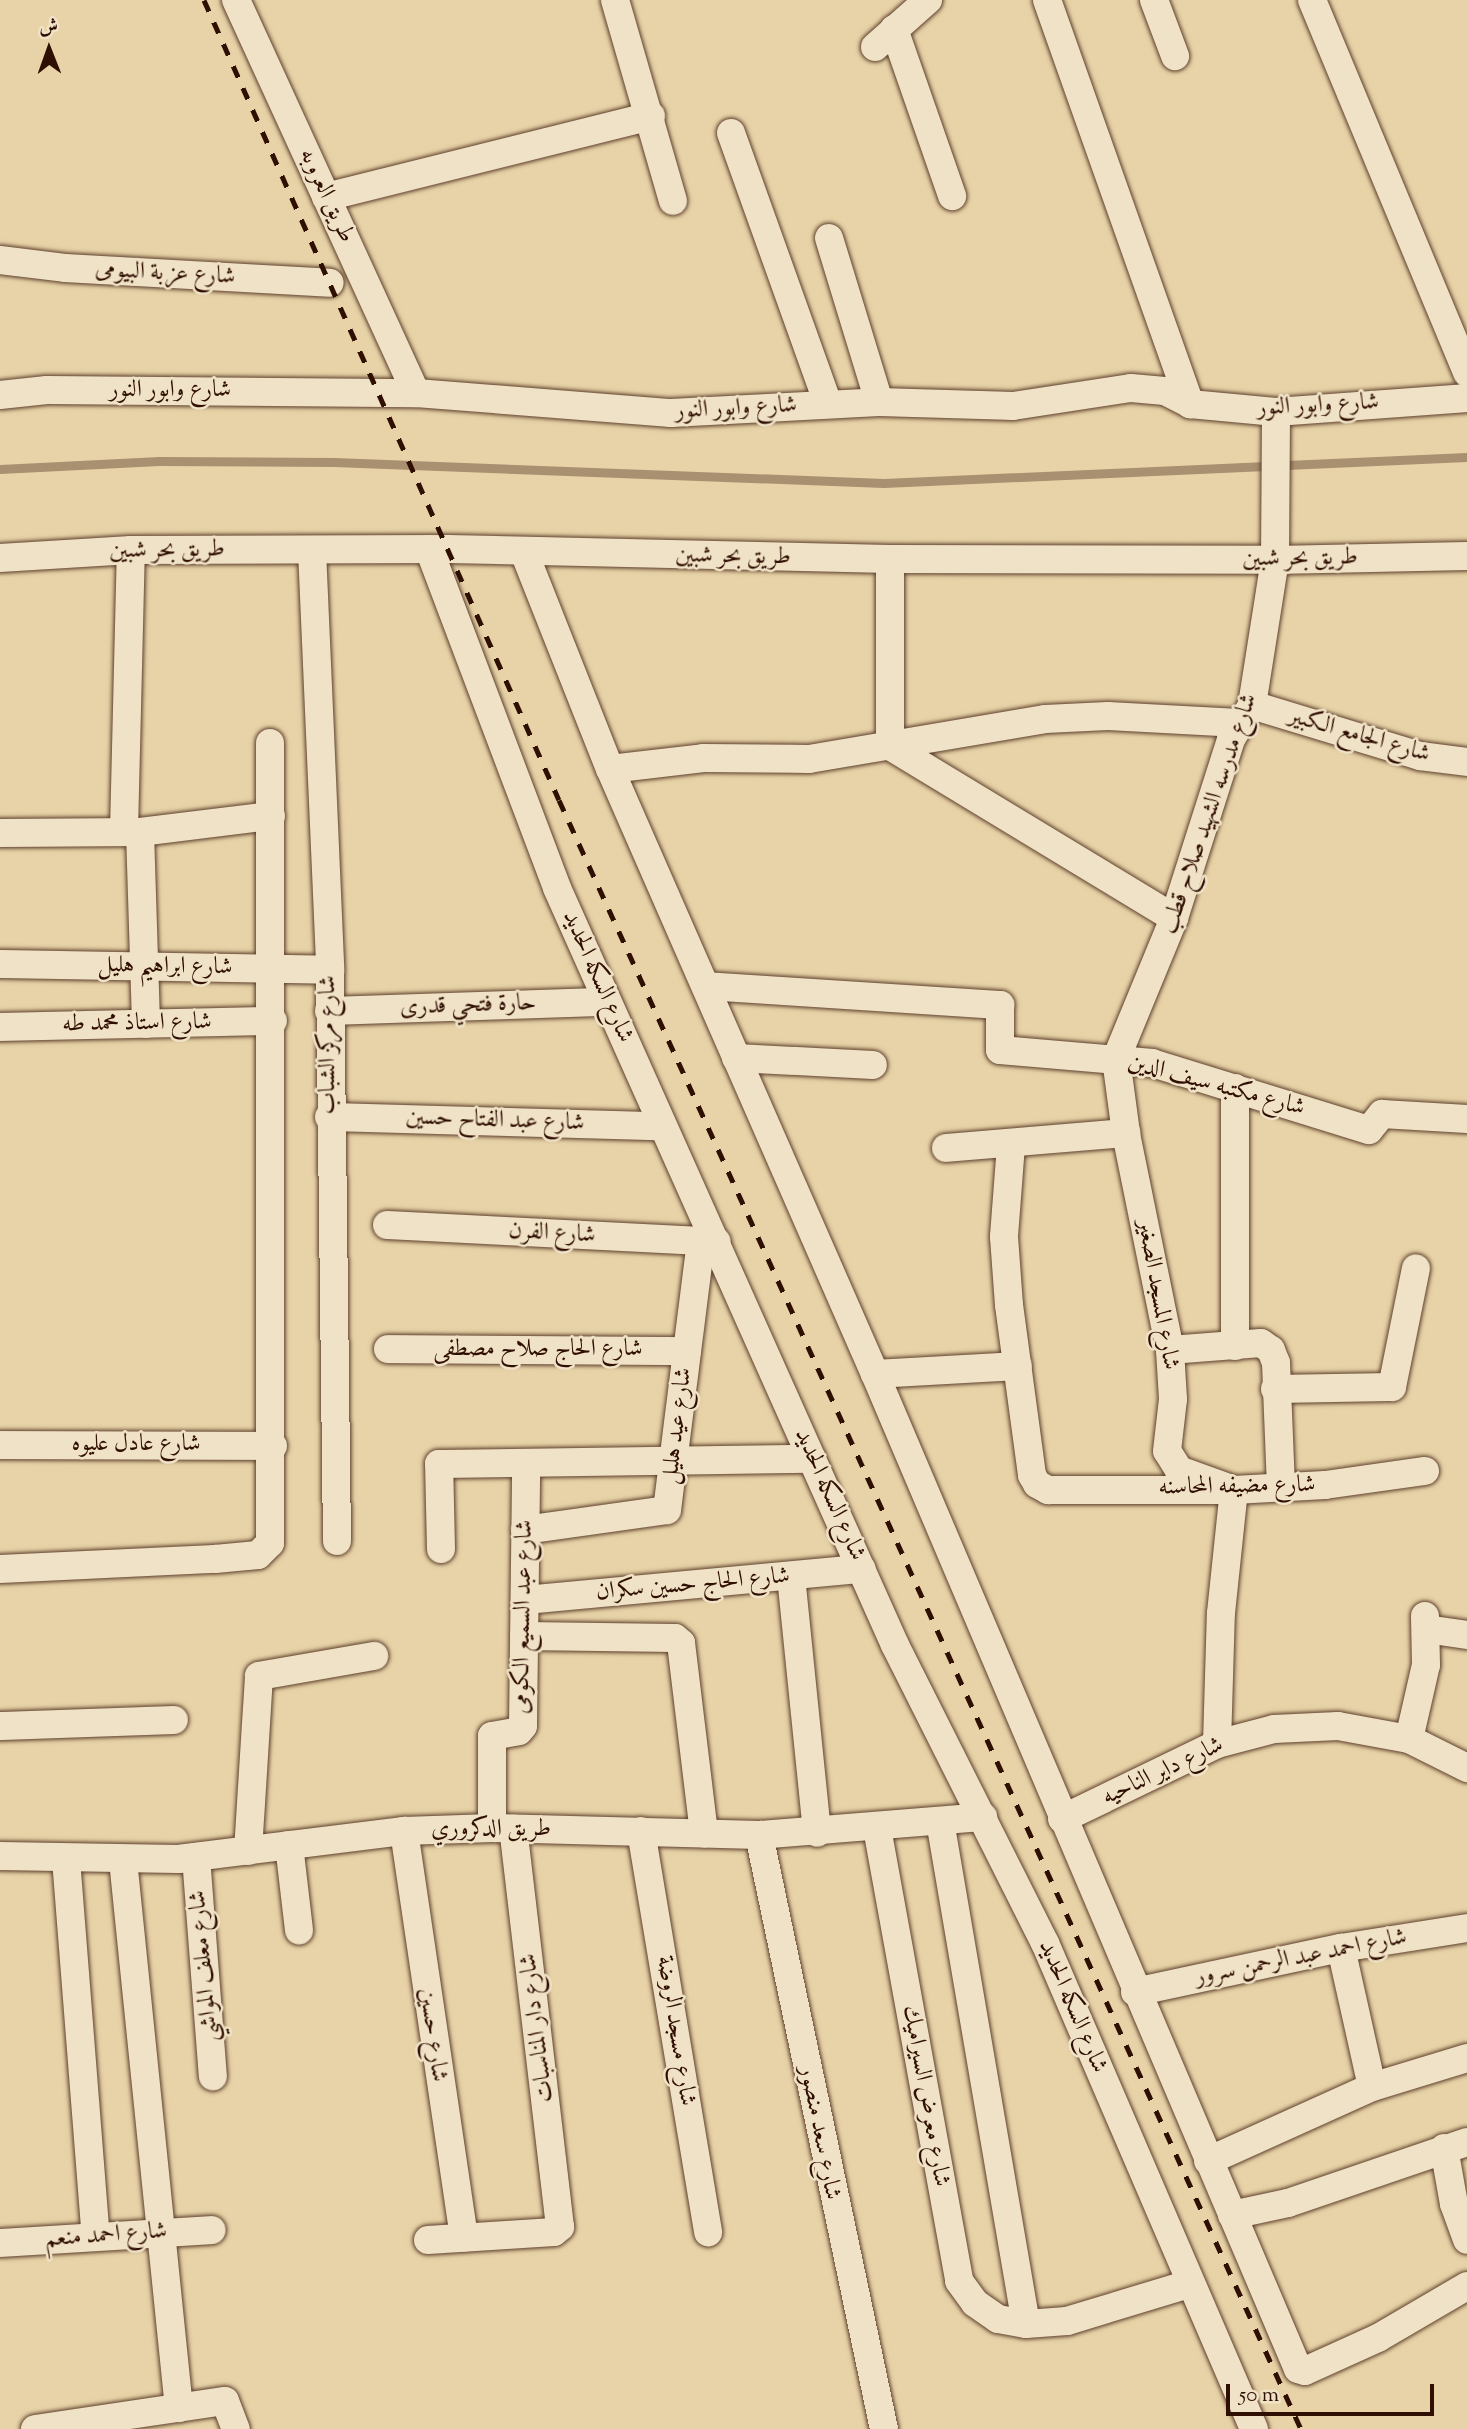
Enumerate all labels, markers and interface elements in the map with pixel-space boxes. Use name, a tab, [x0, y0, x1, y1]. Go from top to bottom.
north arrow	[14, 14, 84, 84]
text: ش	[39, 14, 58, 41]
street label: طريق العروبه	[292, 144, 360, 248]
street label: شارع عزبة البيومى	[94, 256, 236, 292]
street label: شارع وابور النور	[109, 377, 231, 405]
street label: شارع وابور النور	[1256, 388, 1380, 424]
street label: شارع وابور النور	[674, 391, 798, 427]
street label: طريق بحر شبين	[109, 536, 225, 566]
street label: طريق بحر شبين	[675, 542, 791, 572]
street label: طريق بحر شبين	[1242, 544, 1358, 574]
street label: شارع مدرسه الشهيد صلاح قطب	[1155, 690, 1265, 938]
street label: شارع الجامع الكبير	[1285, 702, 1433, 770]
street label: شارع السكه الحديد	[555, 907, 639, 1047]
street label: شارع ابراهيم هليل	[97, 951, 233, 983]
street label: شارع مركز الشباب	[315, 975, 343, 1115]
street label: حارة فتحي قدرى	[399, 989, 537, 1023]
street label: شارع استاذ محمد طه	[62, 1008, 212, 1040]
street label: شارع مكتبه سيف الدين	[1124, 1049, 1308, 1123]
street label: شارع عبد الفتاح حسين	[405, 1103, 585, 1139]
street label: شارع الفرن	[508, 1217, 596, 1251]
street label: شارع المسجد الصغير	[1130, 1218, 1184, 1372]
street label: شارع الحاج صلاح مصطفى	[433, 1336, 643, 1364]
street label: شارع عيد هليل	[657, 1366, 699, 1486]
street label: شارع السكه الحديد	[787, 1425, 871, 1565]
street label: شارع عادل عليوه	[71, 1431, 201, 1459]
street label: شارع مضيفه المحاسنه	[1158, 1471, 1316, 1503]
street label: شارع عبد السميع الكومى	[508, 1520, 540, 1714]
street label: شارع الحاج حسين سكران	[595, 1562, 791, 1608]
street label: شارع داير الناحيه	[1098, 1731, 1228, 1813]
street label: طريق الدكروري	[431, 1816, 551, 1844]
street label: شارع معلف المواشي	[184, 1889, 226, 2043]
street label: شارع احمد عبد الرحمن سرور	[1193, 1923, 1409, 1993]
street label: شارع السكه الحديد	[1031, 1936, 1113, 2078]
street label: شارع دار المناسبات	[515, 1952, 561, 2104]
street label: شارع مسجد الروضة	[649, 1954, 701, 2108]
street label: شارع حسين	[411, 1986, 453, 2084]
street label: شارع معرض السيراميك	[895, 2003, 955, 2189]
street label: شارع سعد منصور	[792, 2064, 846, 2202]
street label: شارع احمد منعم	[44, 2217, 168, 2255]
scale bar	[1229, 2370, 1437, 2414]
text: 50 m	[1239, 2381, 1279, 2411]

